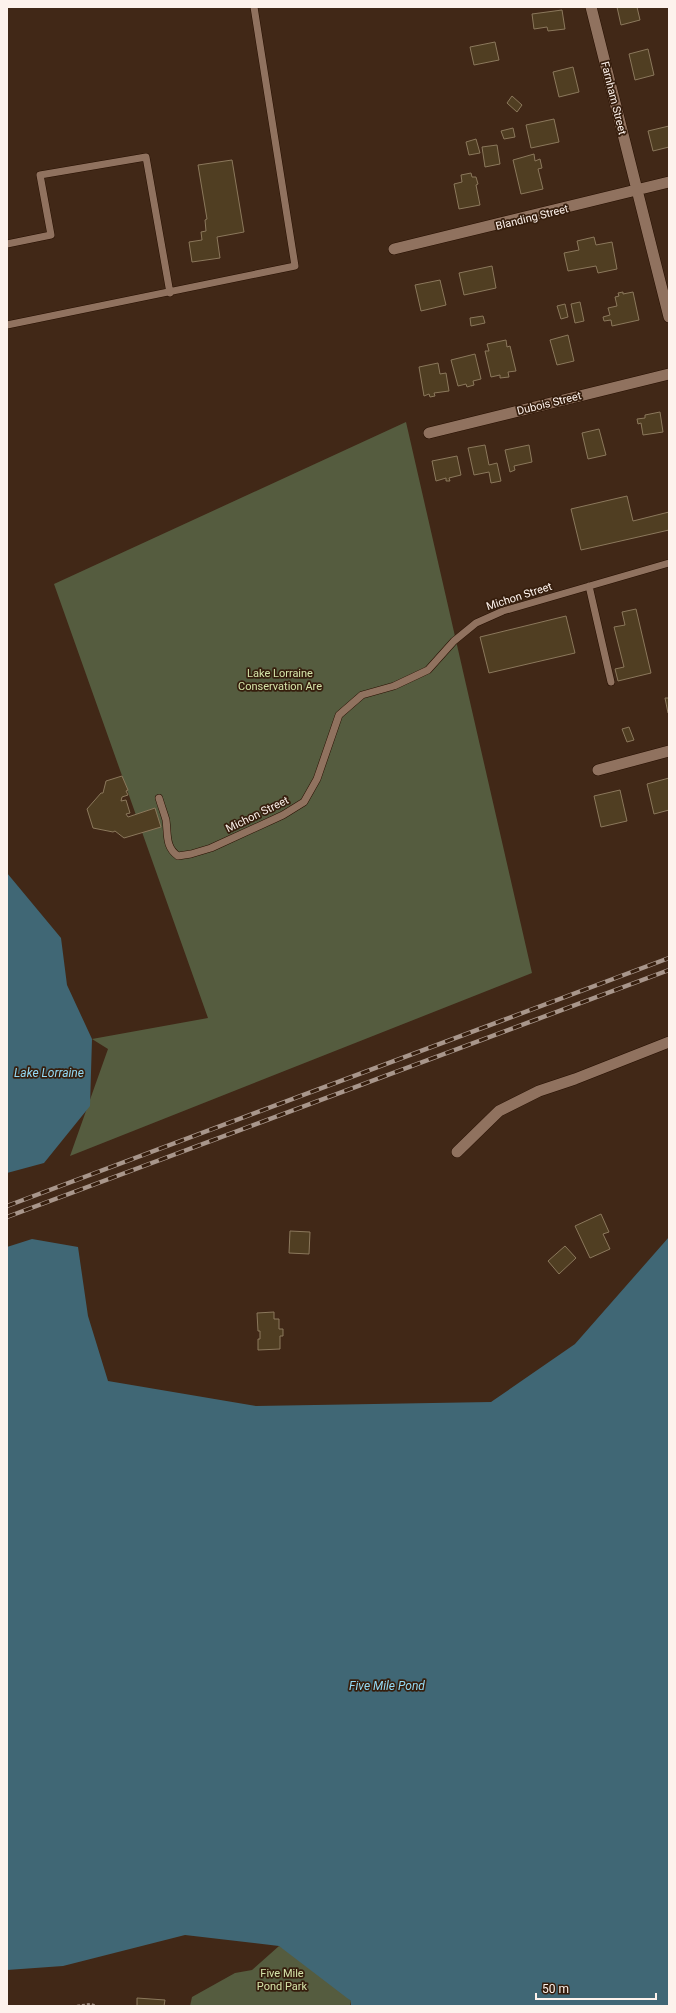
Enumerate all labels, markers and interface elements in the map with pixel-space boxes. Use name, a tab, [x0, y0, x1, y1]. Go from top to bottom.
street label: Farnham Street	[598, 60, 629, 137]
street label: Blanding Street	[494, 202, 570, 233]
street label: Dubois Street	[516, 389, 583, 418]
street label: Michon Street	[485, 580, 554, 613]
park label: Lake Lorraine Conservation Are	[238, 667, 322, 693]
street label: Michon Street	[224, 793, 291, 835]
water label: Lake Lorraine	[14, 1066, 84, 1080]
water label: Five Mile Pond	[349, 1679, 425, 1693]
park label: Five Mile Pond Park	[257, 1967, 308, 1993]
scale bar	[536, 1975, 656, 2001]
text: 50 m	[542, 1982, 569, 1996]

